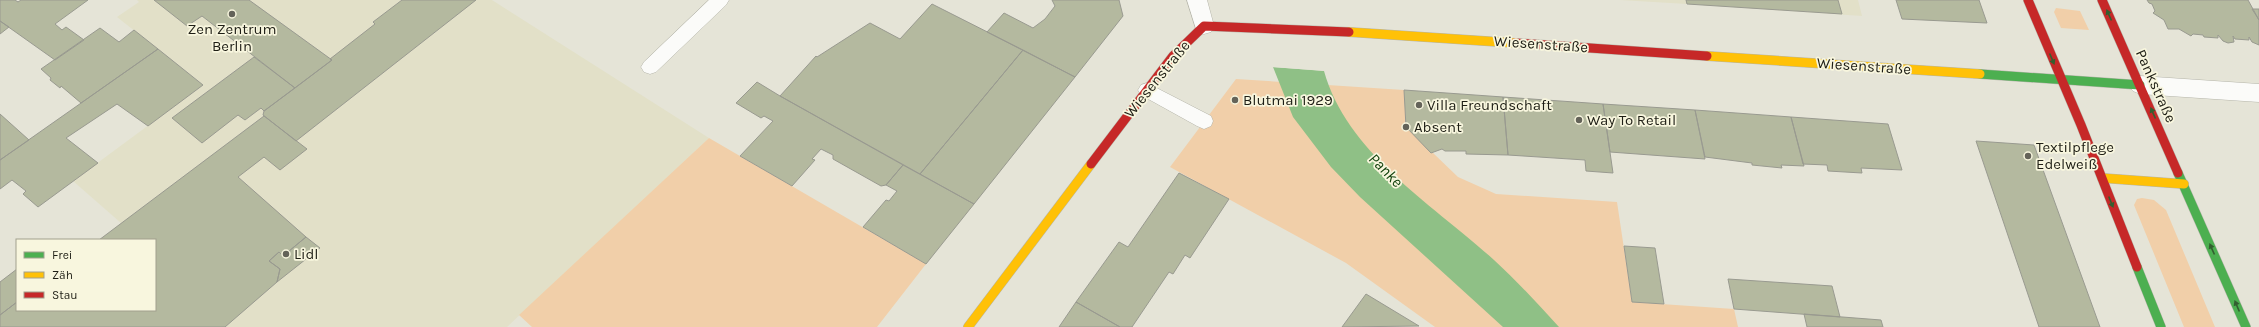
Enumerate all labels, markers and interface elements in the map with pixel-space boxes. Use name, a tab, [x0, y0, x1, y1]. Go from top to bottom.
marker: Zen Zentrum Berlin	[227, 9, 237, 19]
one-way arrow	[2106, 9, 2112, 20]
place label: Zen Zentrum Berlin	[188, 20, 277, 55]
street label: Wiesenstraße	[1493, 32, 1589, 56]
street label: Wiesenstraße	[1120, 37, 1194, 121]
street label: Pankstraße	[2132, 47, 2180, 125]
one-way arrow	[2049, 53, 2055, 64]
street label: Wiesenstraße	[1816, 54, 1912, 78]
place label: Blutmai 1929	[1243, 91, 1333, 109]
marker: Blutmai 1929	[1230, 95, 1240, 105]
place label: Villa Freundschaft	[1427, 96, 1552, 114]
marker: Villa Freundschaft	[1414, 100, 1424, 110]
one-way arrow	[2150, 108, 2156, 119]
place label: Way To Retail	[1587, 111, 1676, 129]
marker: Way To Retail	[1574, 115, 1584, 125]
place label: Absent	[1414, 118, 1462, 136]
marker: Absent	[1401, 122, 1411, 132]
place label: Textilpflege Edelweiß	[2036, 138, 2114, 173]
water label: Panke	[1365, 149, 1407, 191]
marker: Textilpflege Edelweiß	[2023, 151, 2033, 161]
one-way arrow	[2109, 196, 2115, 208]
legend	[16, 239, 156, 311]
one-way arrow	[2209, 243, 2215, 255]
place label: Lidl	[294, 245, 319, 263]
text: Frei	[52, 248, 72, 262]
marker: Lidl	[281, 249, 291, 259]
text: Zäh	[52, 268, 73, 282]
text: Stau	[52, 288, 78, 302]
one-way arrow	[2234, 300, 2240, 312]

